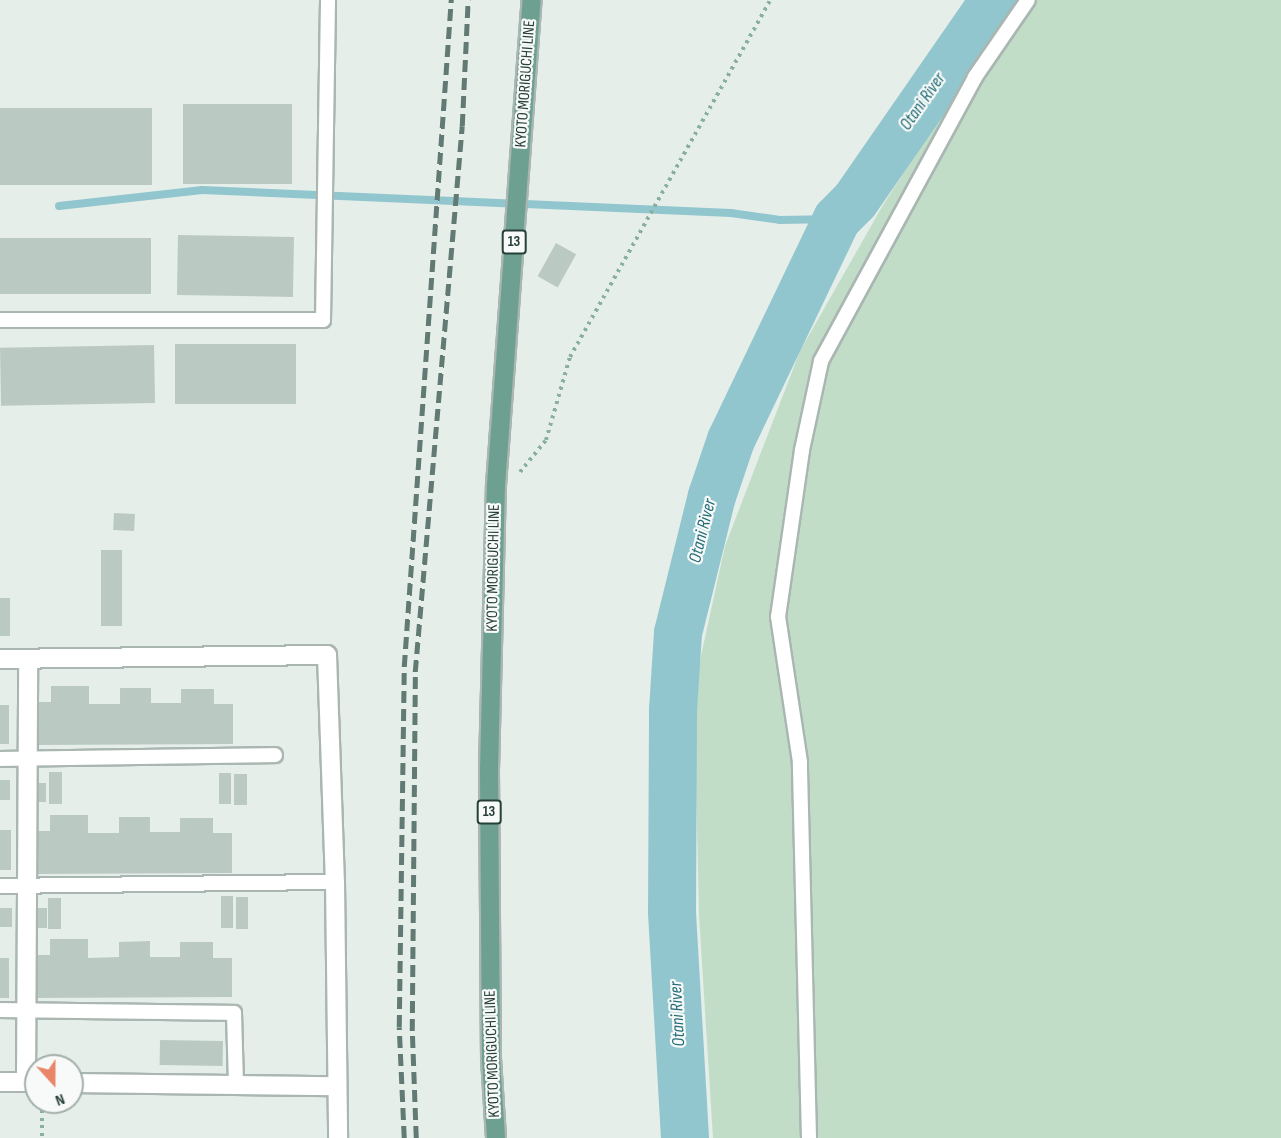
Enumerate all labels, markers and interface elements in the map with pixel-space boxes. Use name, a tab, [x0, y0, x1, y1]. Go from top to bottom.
street label: KYOTO MORIGUCHI LINE	[512, 20, 540, 148]
water label: Otani River	[896, 69, 950, 135]
road number: 13	[500, 230, 528, 254]
water label: Otani River	[685, 497, 721, 565]
street label: KYOTO MORIGUCHI LINE	[483, 504, 505, 632]
road number: 13	[476, 800, 502, 824]
water label: Otani River	[666, 981, 690, 1047]
street label: KYOTO MORIGUCHI LINE	[481, 990, 505, 1118]
north arrow	[24, 1054, 84, 1114]
text: N	[53, 1089, 67, 1110]

